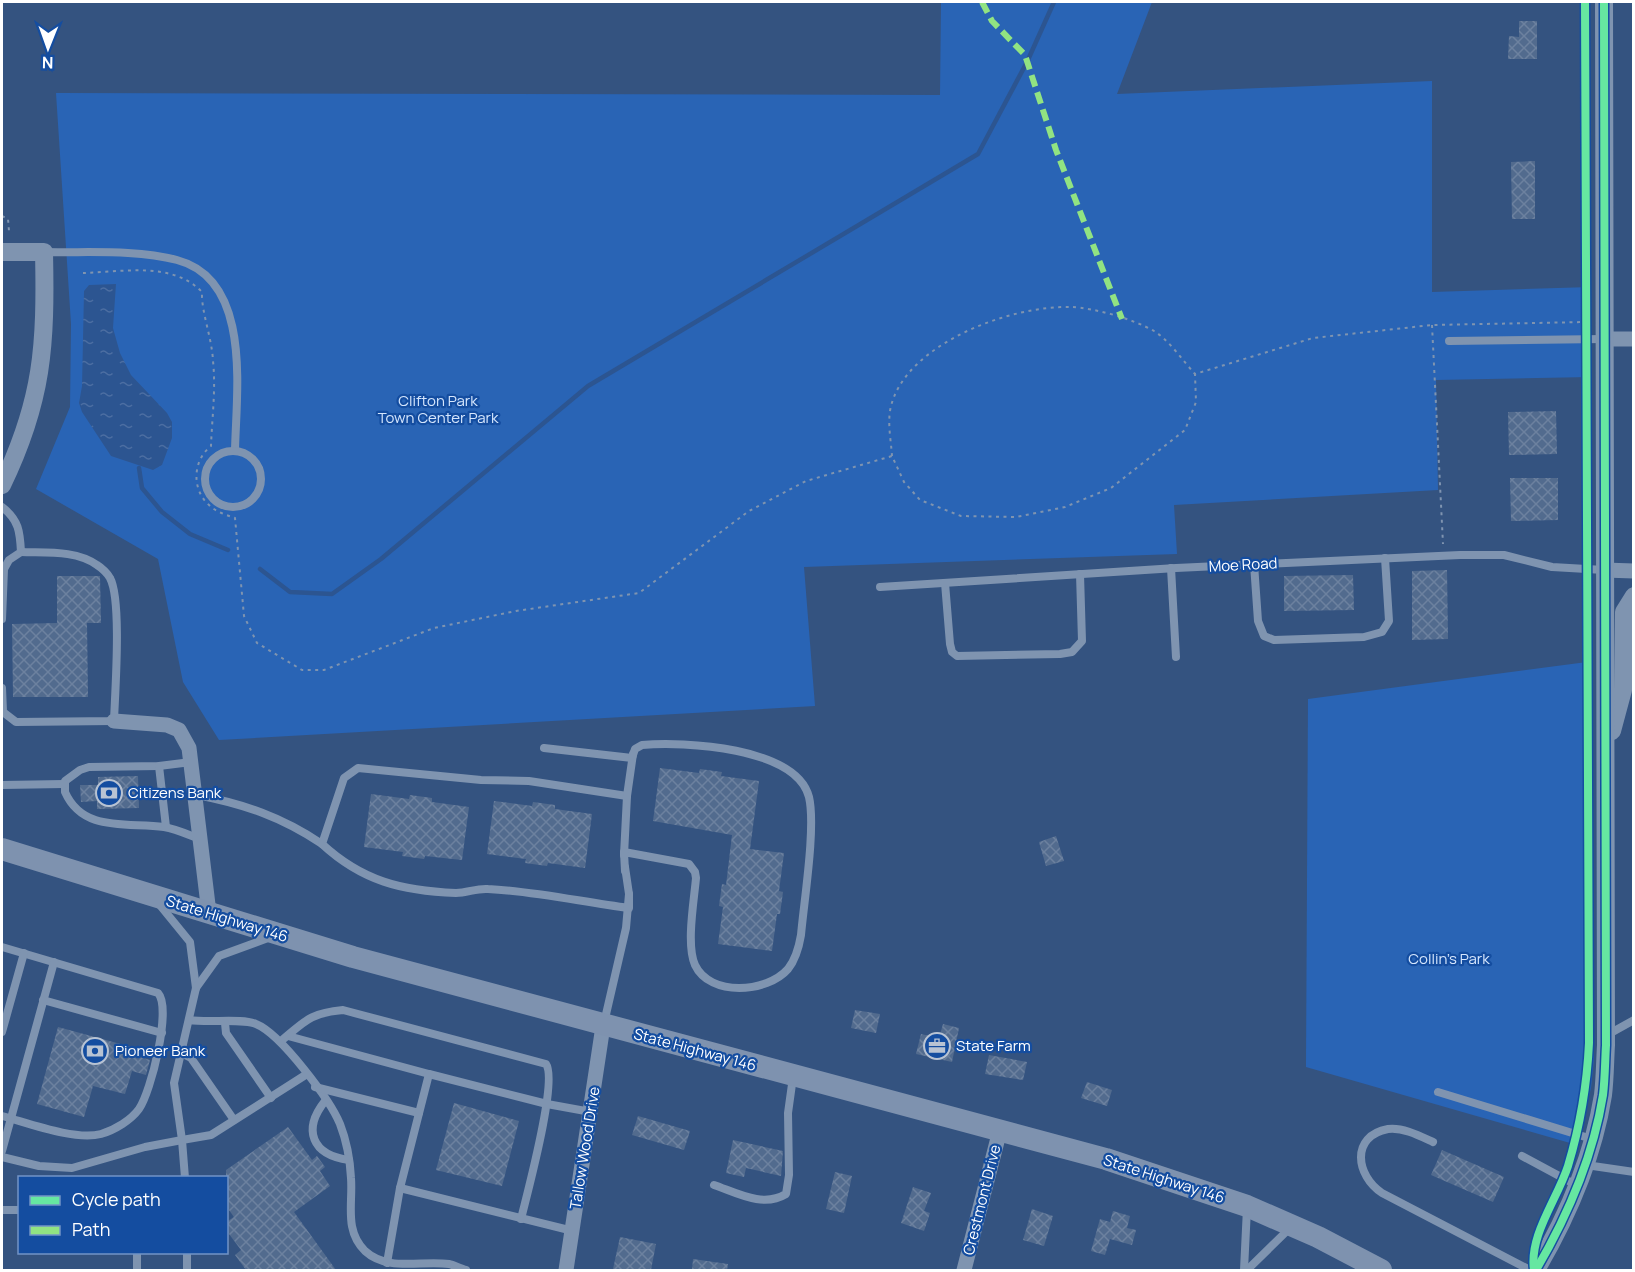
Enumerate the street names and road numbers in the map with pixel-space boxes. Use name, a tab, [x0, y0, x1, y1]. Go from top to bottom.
street label: Moe Road	[1208, 552, 1278, 577]
street label: State Highway 146	[164, 890, 291, 947]
street label: State Highway 146	[631, 1023, 759, 1076]
street label: Tallow Wood Drive	[564, 1085, 605, 1211]
street label: Crestmont Drive	[958, 1142, 1005, 1257]
street label: State Highway 146	[1101, 1149, 1228, 1208]

